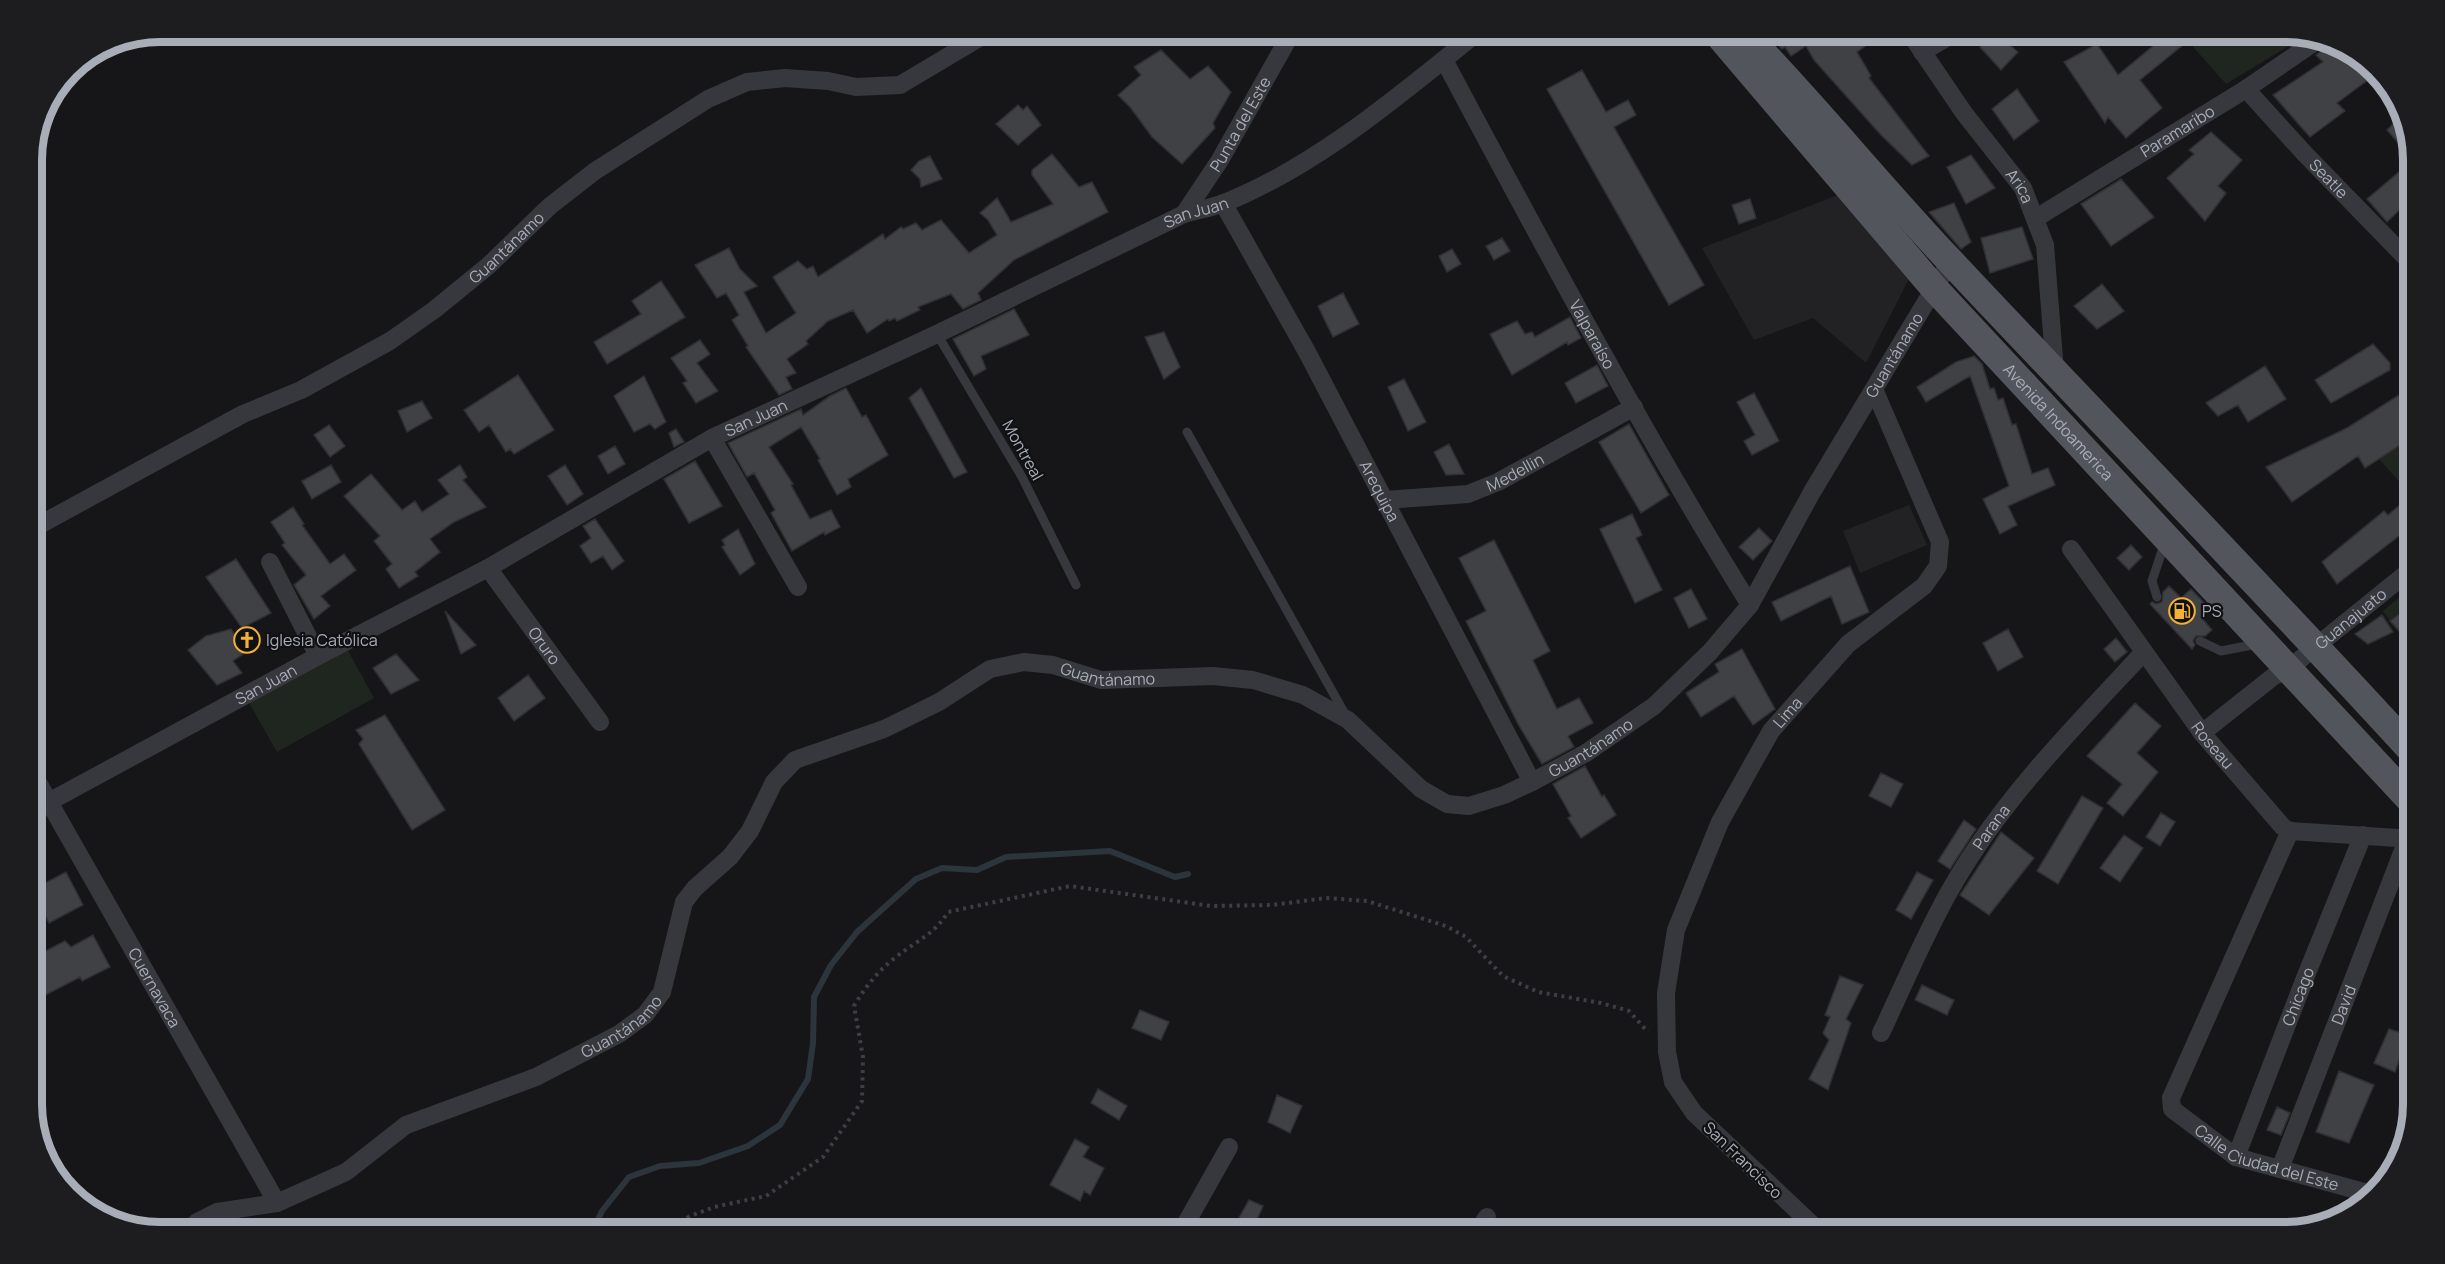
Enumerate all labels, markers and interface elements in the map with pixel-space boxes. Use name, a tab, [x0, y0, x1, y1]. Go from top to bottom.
street label: Punta del Este	[1204, 73, 1276, 176]
street label: Paramaribo	[2136, 100, 2219, 162]
street label: Seatle	[2304, 154, 2353, 203]
street label: Arica	[2001, 164, 2039, 206]
street label: San Juan	[1160, 191, 1231, 233]
street label: Guantánamo	[464, 207, 549, 288]
street label: Valparaíso	[1564, 296, 1620, 373]
street label: Guantánamo	[1860, 308, 1928, 402]
street label: Avenida Indoamerica	[1999, 359, 2118, 485]
street label: San Juan	[721, 394, 791, 442]
street label: Montreal	[997, 416, 1049, 484]
street label: Medellin	[1483, 448, 1548, 497]
street label: Arequipa	[1355, 457, 1405, 526]
street label: Guanajuato	[2310, 583, 2391, 654]
fuel station icon: PS	[2167, 596, 2197, 626]
place label: PS	[2202, 600, 2222, 622]
street label: Oruro	[523, 622, 566, 669]
church icon: Iglesia Católica	[232, 625, 262, 655]
place label: Iglesia Católica	[266, 629, 378, 651]
street label: Guantánamo	[1058, 657, 1155, 691]
street label: San Juan	[231, 659, 300, 710]
street label: Lima	[1768, 692, 1807, 733]
street label: Guantánamo	[1544, 713, 1637, 782]
street label: Roseau	[2186, 717, 2239, 773]
street label: Parana	[1967, 800, 2015, 854]
street label: Cuernavaca	[123, 944, 186, 1031]
street label: Chicago	[2277, 964, 2319, 1029]
street label: David	[2326, 982, 2361, 1028]
street label: Guantánamo	[577, 991, 667, 1063]
street label: San Francisco	[1699, 1117, 1787, 1203]
street label: Calle Ciudad del Este	[2190, 1119, 2341, 1196]

